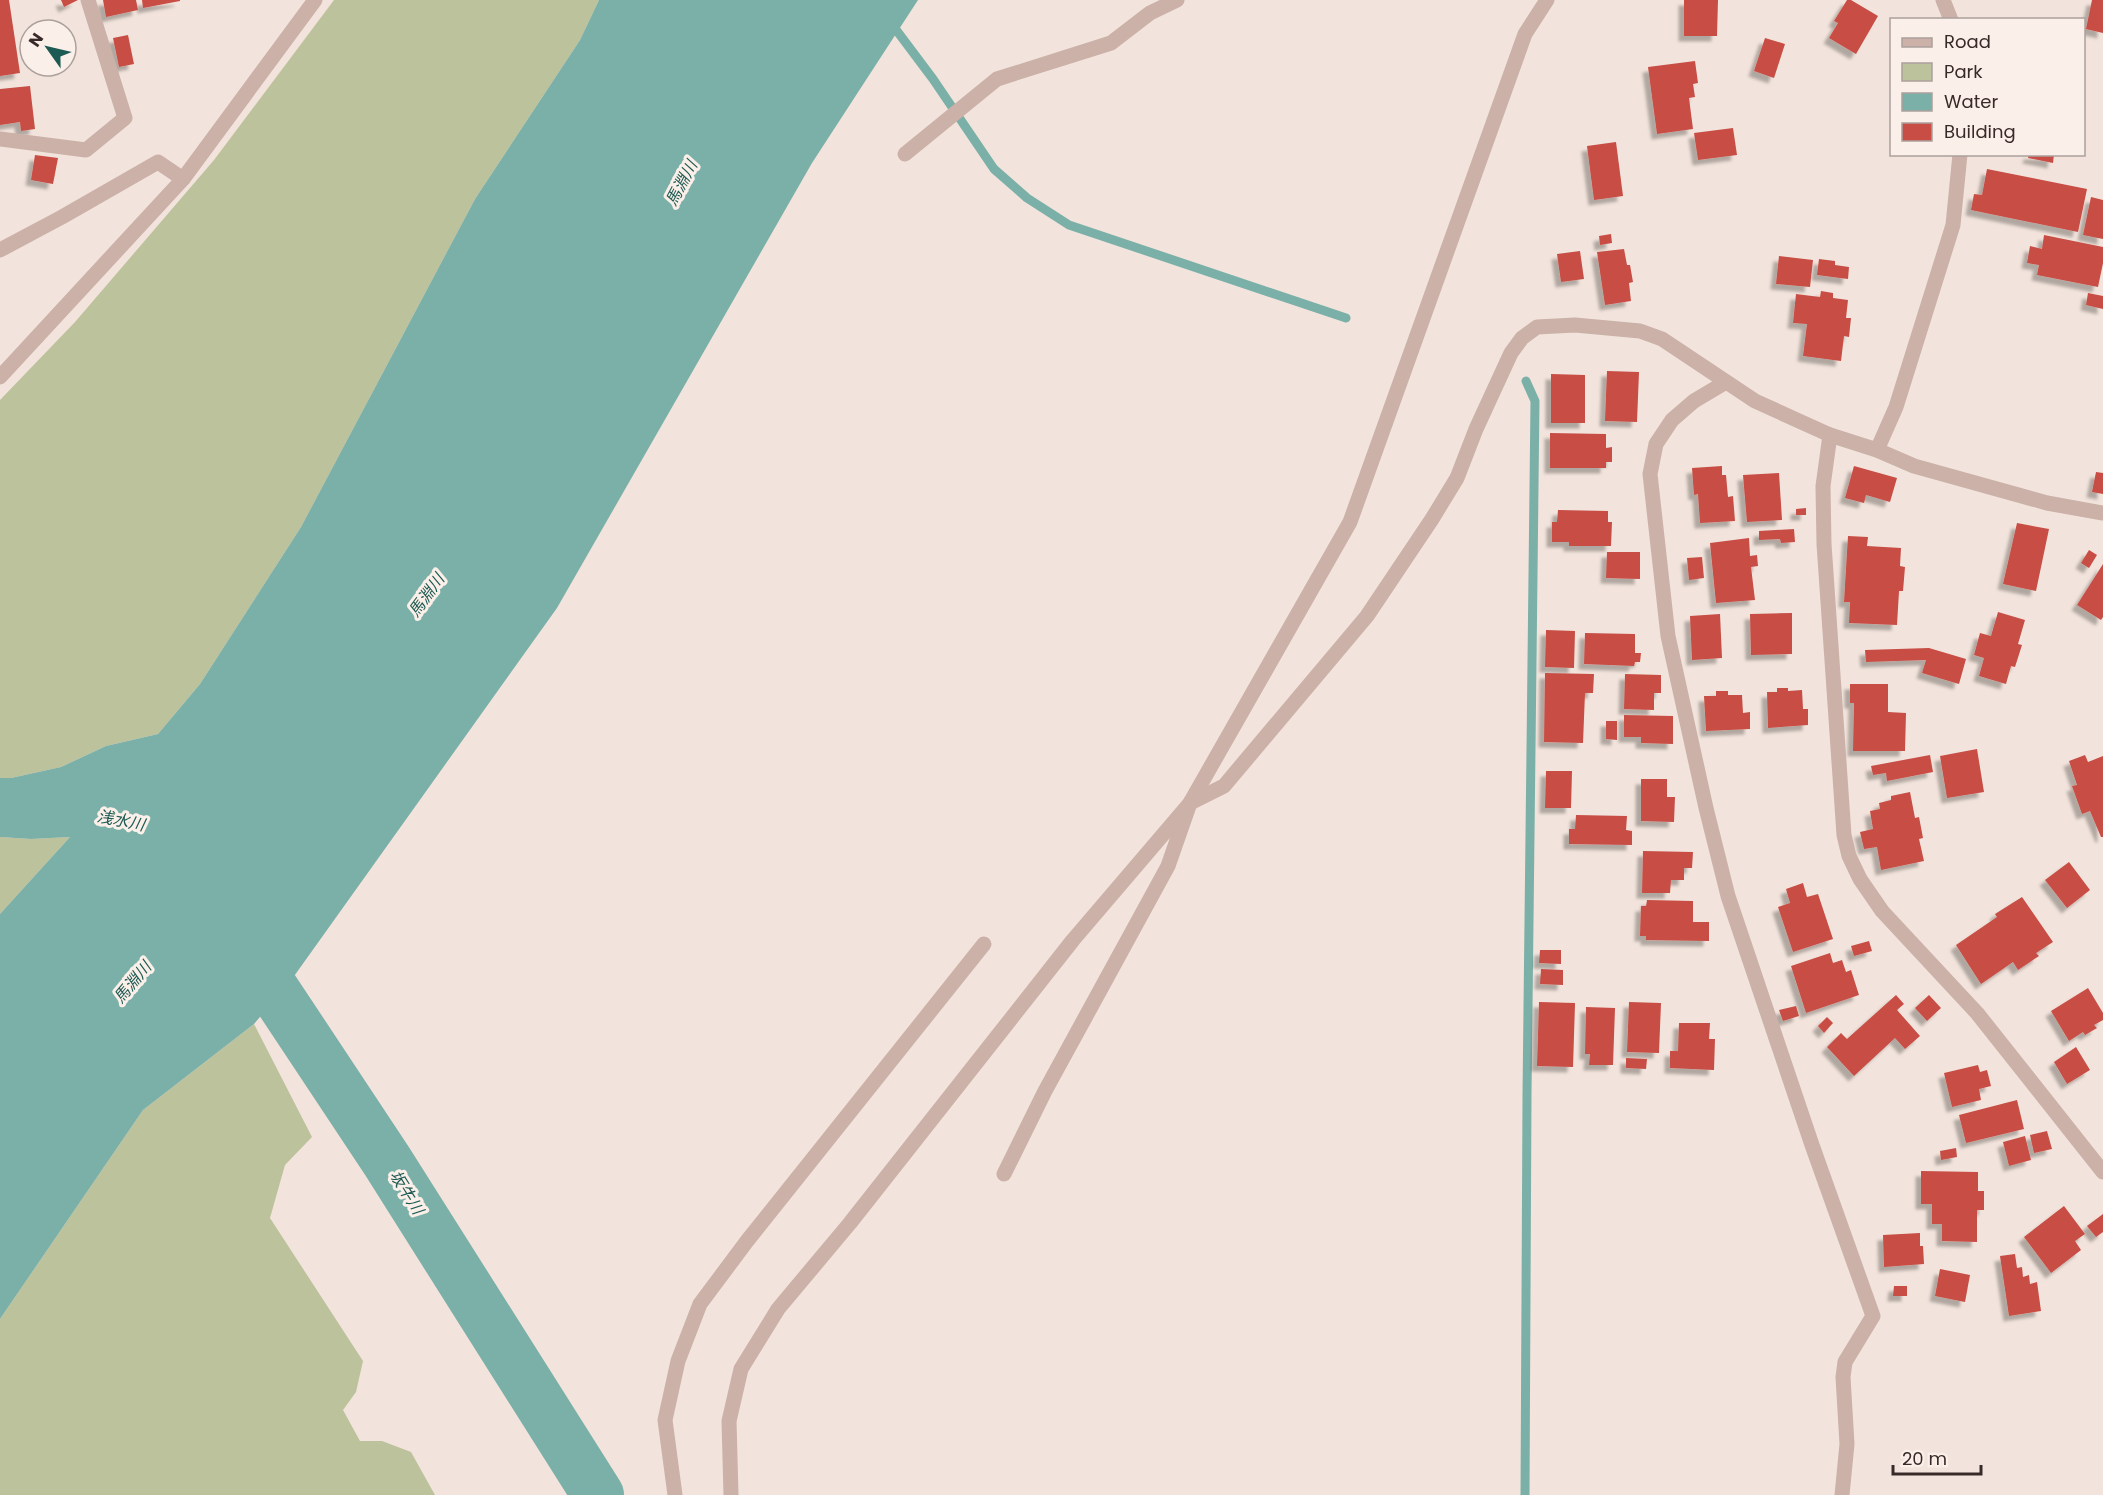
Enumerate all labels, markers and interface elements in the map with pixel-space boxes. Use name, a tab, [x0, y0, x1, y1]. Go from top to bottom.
north arrow	[18, 18, 78, 78]
legend	[1890, 18, 2085, 156]
text: N	[23, 28, 49, 51]
text: Road	[1944, 29, 1991, 54]
text: Park	[1944, 59, 1983, 84]
text: Water	[1944, 89, 1998, 114]
text: Building	[1944, 119, 2016, 144]
water label: 馬淵川	[660, 155, 704, 210]
water label: 馬淵川	[403, 568, 451, 621]
water label: 浅水川	[95, 805, 149, 837]
water label: 馬淵川	[108, 955, 158, 1008]
water label: 坂牛川	[384, 1166, 430, 1220]
scale bar	[1893, 1438, 1982, 1476]
text: 20 m	[1902, 1446, 1947, 1471]

